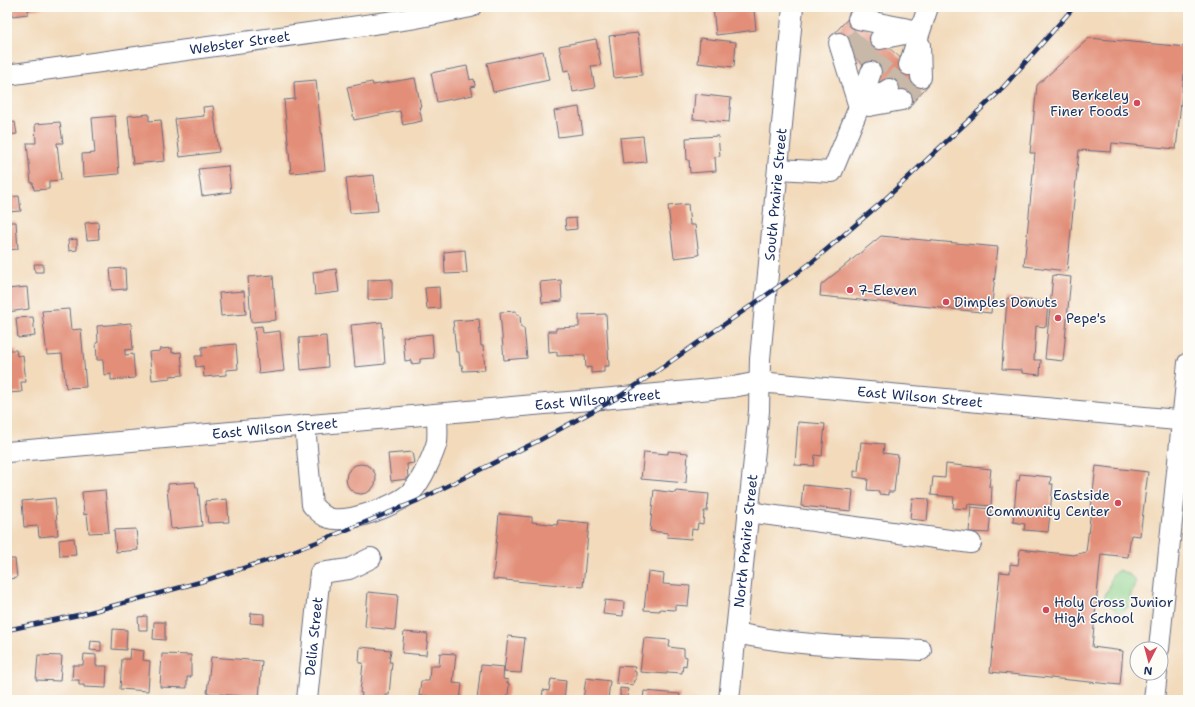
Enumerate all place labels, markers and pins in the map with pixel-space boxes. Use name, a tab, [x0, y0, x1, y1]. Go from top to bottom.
place label: Berkeley Finer Foods	[1050, 86, 1129, 120]
marker: Berkeley Finer Foods	[1132, 98, 1142, 108]
place label: 7-Eleven	[858, 281, 917, 299]
marker: 7-Eleven	[845, 285, 855, 295]
place label: Dimples Donuts	[954, 293, 1058, 311]
marker: Dimples Donuts	[941, 297, 951, 307]
place label: Pepe's	[1066, 309, 1106, 327]
marker: Pepe's	[1053, 313, 1063, 323]
place label: Eastside Community Center	[986, 486, 1110, 520]
marker: Eastside Community Center	[1113, 498, 1123, 508]
place label: Holy Cross Junior High School	[1054, 593, 1174, 627]
marker: Holy Cross Junior High School	[1041, 605, 1051, 615]

